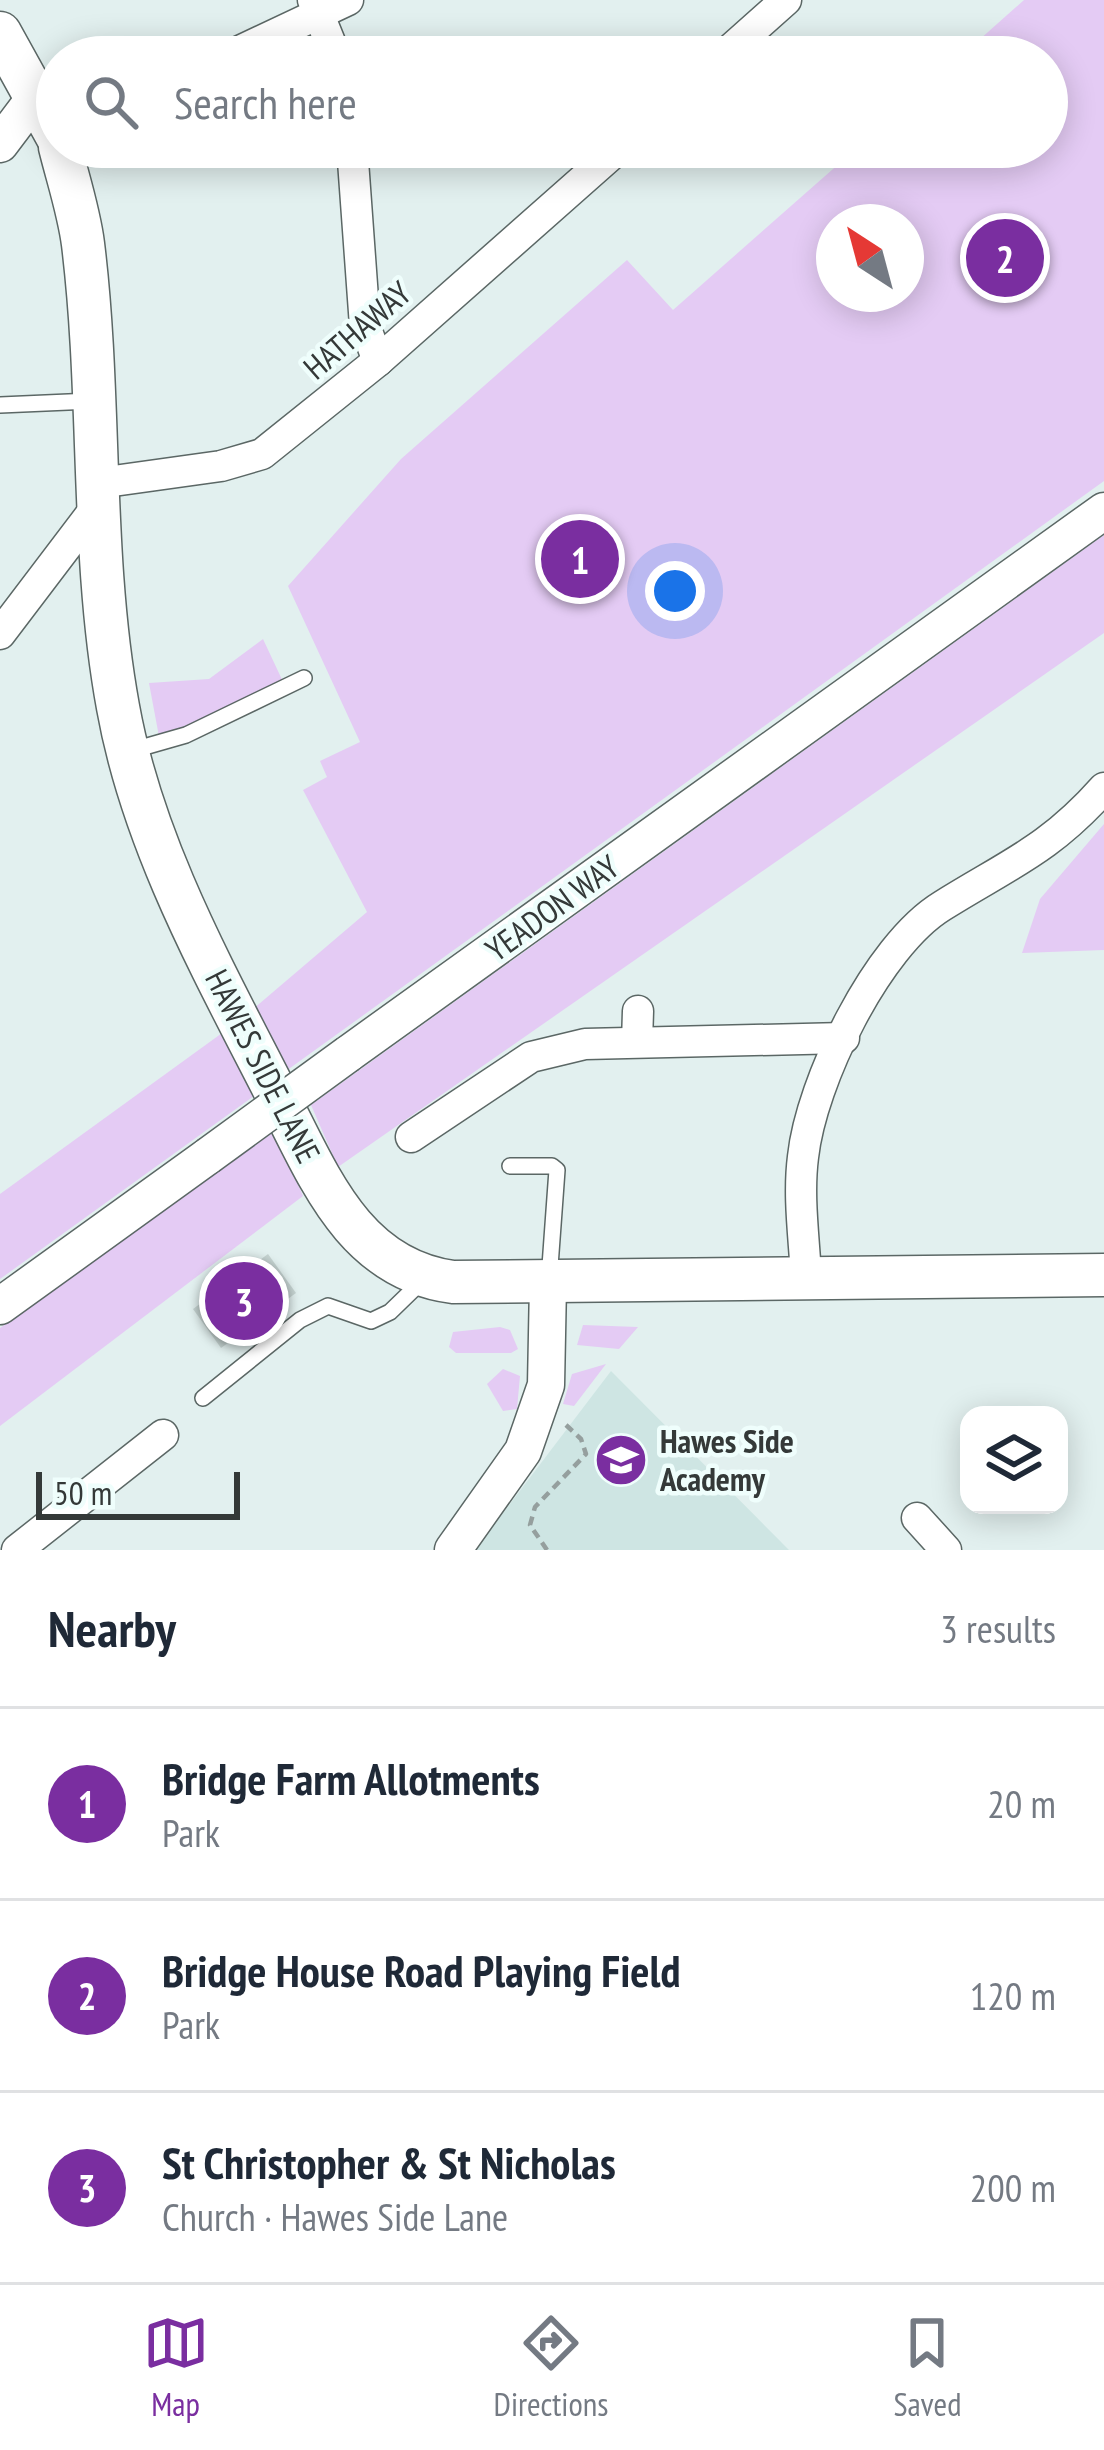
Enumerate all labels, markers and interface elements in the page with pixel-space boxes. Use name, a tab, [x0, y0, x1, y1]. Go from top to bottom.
search box	[36, 36, 1068, 168]
icon: search	[78, 69, 144, 135]
text: Search here	[174, 73, 357, 131]
north arrow	[816, 204, 924, 312]
pin: 2	[966, 213, 1044, 303]
street label: HATHAWAY	[294, 271, 419, 388]
pin: 1	[541, 514, 619, 604]
your location	[645, 561, 705, 621]
street label: YEADON WAY	[477, 845, 627, 970]
street label: HAWES SIDE LANE	[196, 962, 331, 1170]
pin: 3	[205, 1256, 283, 1346]
map controls	[960, 1406, 1068, 1514]
button: layers	[960, 1406, 1068, 1514]
place label: Hawes Side Academy	[659, 1419, 794, 1500]
school or university icon: Hawes Side Academy	[593, 1432, 649, 1488]
scale bar	[36, 1466, 240, 1519]
text: 50 m	[54, 1471, 112, 1514]
text: Nearby	[48, 1595, 176, 1661]
text: 3 results	[940, 1603, 1056, 1654]
text: Bridge Farm Allotments	[162, 1749, 540, 1807]
text: 1	[78, 1778, 96, 1829]
text: 20 m	[987, 1778, 1056, 1829]
text: Park	[162, 1807, 220, 1858]
text: Bridge House Road Playing Field	[162, 1941, 681, 1999]
text: 2	[78, 1970, 96, 2021]
text: 120 m	[970, 1970, 1056, 2021]
text: Park	[162, 1999, 220, 2050]
text: St Christopher & St Nicholas	[162, 2133, 616, 2191]
text: 3	[78, 2162, 96, 2213]
text: 200 m	[970, 2162, 1056, 2213]
text: Church · Hawes Side Lane	[162, 2191, 508, 2242]
tab: Map	[143, 2310, 209, 2425]
tab: Directions	[494, 2310, 608, 2425]
tab: Saved	[893, 2310, 961, 2425]

